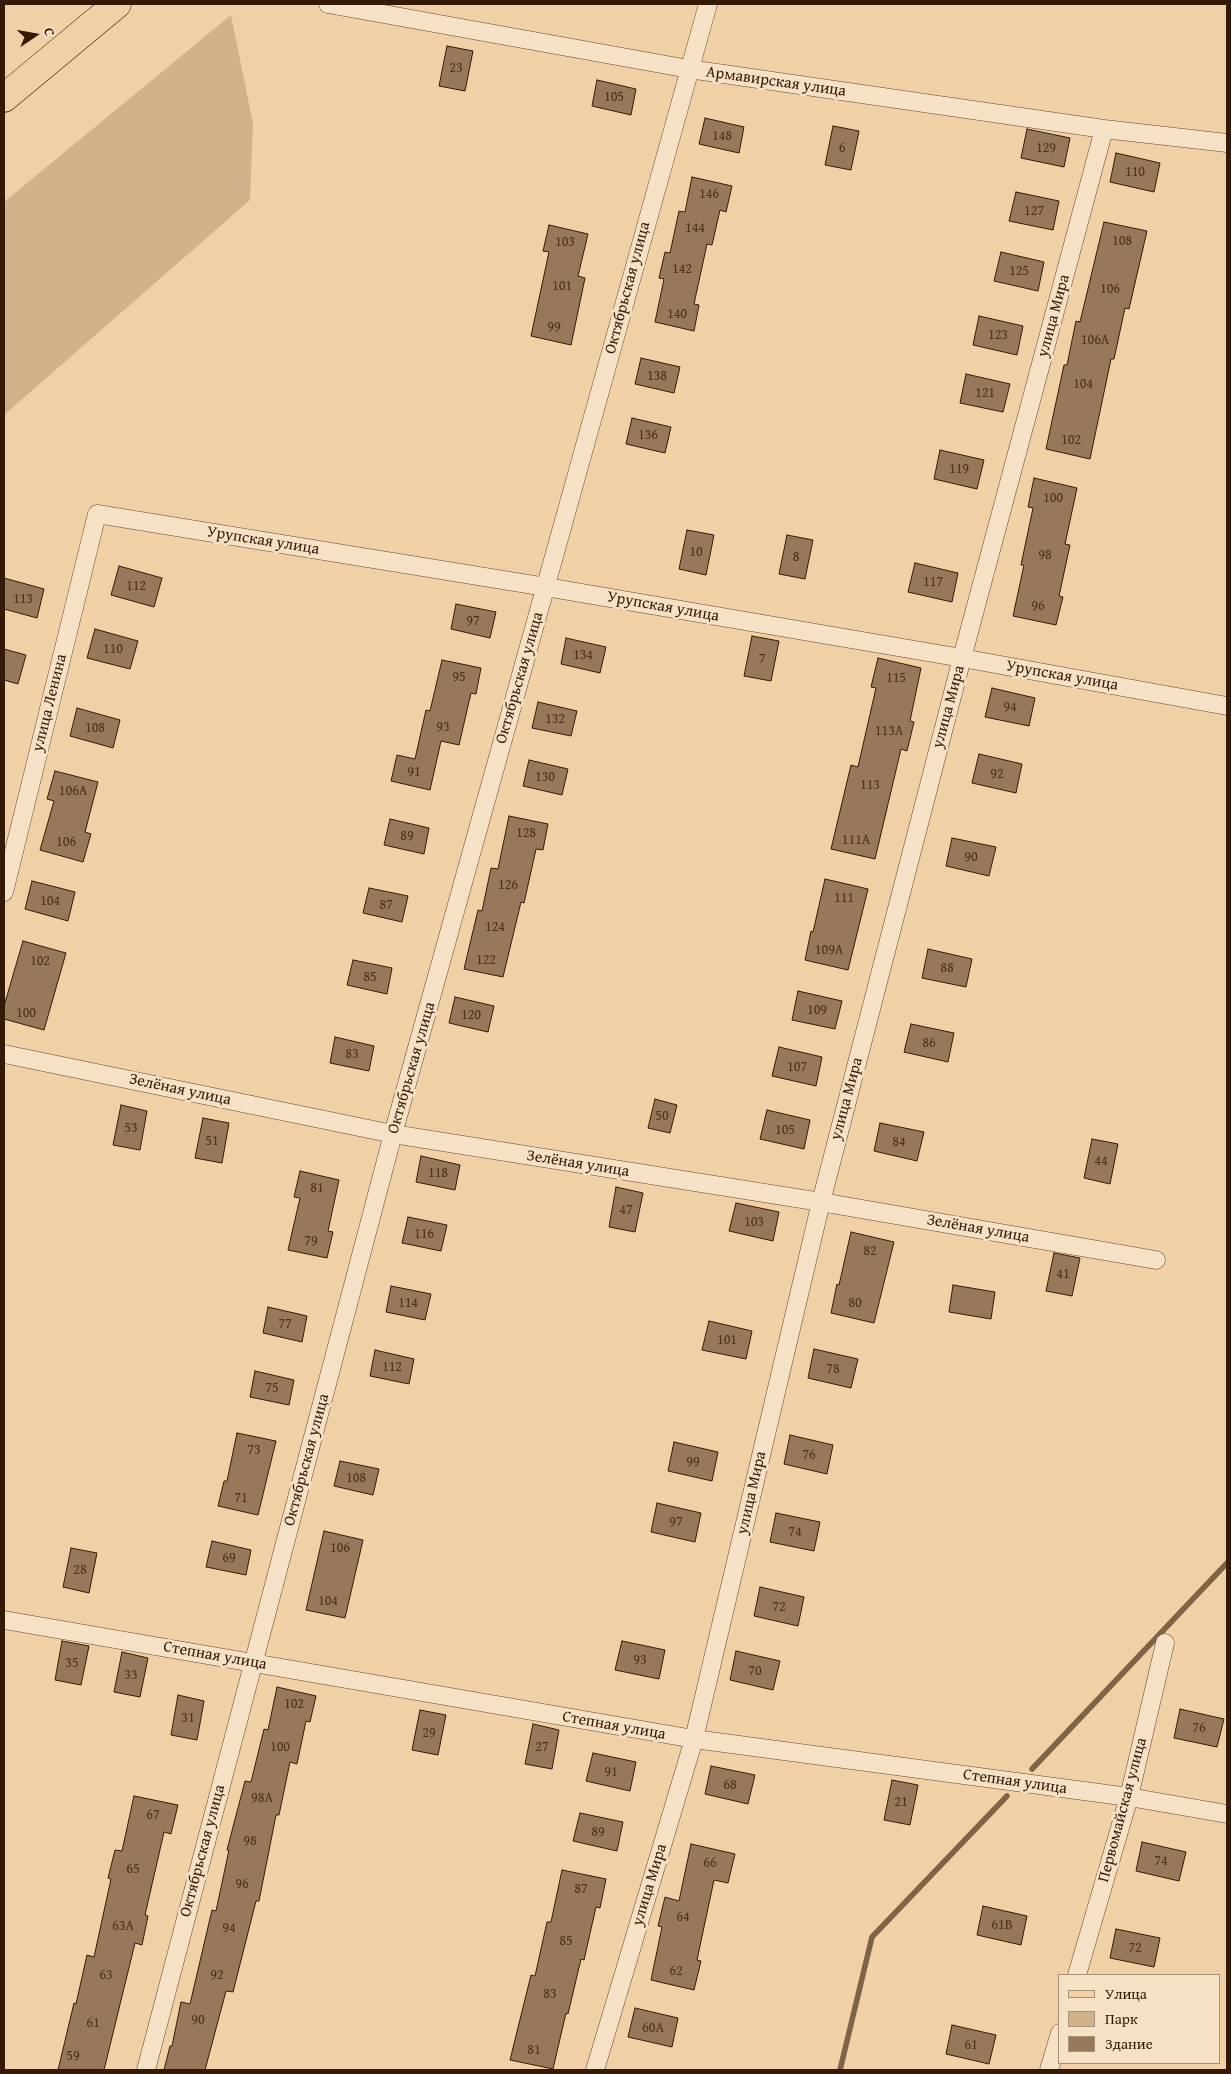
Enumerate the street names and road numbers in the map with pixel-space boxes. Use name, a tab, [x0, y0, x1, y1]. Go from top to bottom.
street label: Армавирская улица	[705, 63, 847, 101]
street label: Октябрьская улица	[601, 220, 655, 356]
street label: улица Мира	[1034, 272, 1074, 360]
street label: Урупская улица	[205, 523, 321, 559]
street label: Урупская улица	[605, 588, 721, 626]
street label: Октябрьская улица	[492, 610, 548, 746]
street label: улица Ленина	[29, 652, 71, 754]
street label: Урупская улица	[1004, 657, 1120, 695]
street label: улица Мира	[929, 663, 969, 751]
street label: Октябрьская улица	[384, 1000, 440, 1136]
street label: улица Мира	[827, 1055, 867, 1143]
street label: Зелёная улица	[127, 1070, 233, 1110]
street label: Зелёная улица	[525, 1146, 631, 1182]
street label: Зелёная улица	[925, 1211, 1031, 1247]
street label: Октябрьская улица	[280, 1392, 334, 1528]
street label: улица Мира	[733, 1449, 771, 1537]
street label: Степная улица	[162, 1637, 268, 1675]
street label: Степная улица	[561, 1707, 667, 1745]
street label: Первомайская улица	[1094, 1736, 1152, 1884]
street label: Степная улица	[962, 1765, 1068, 1799]
street label: Октябрьская улица	[176, 1783, 230, 1919]
street label: улица Мира	[628, 1842, 672, 1928]

